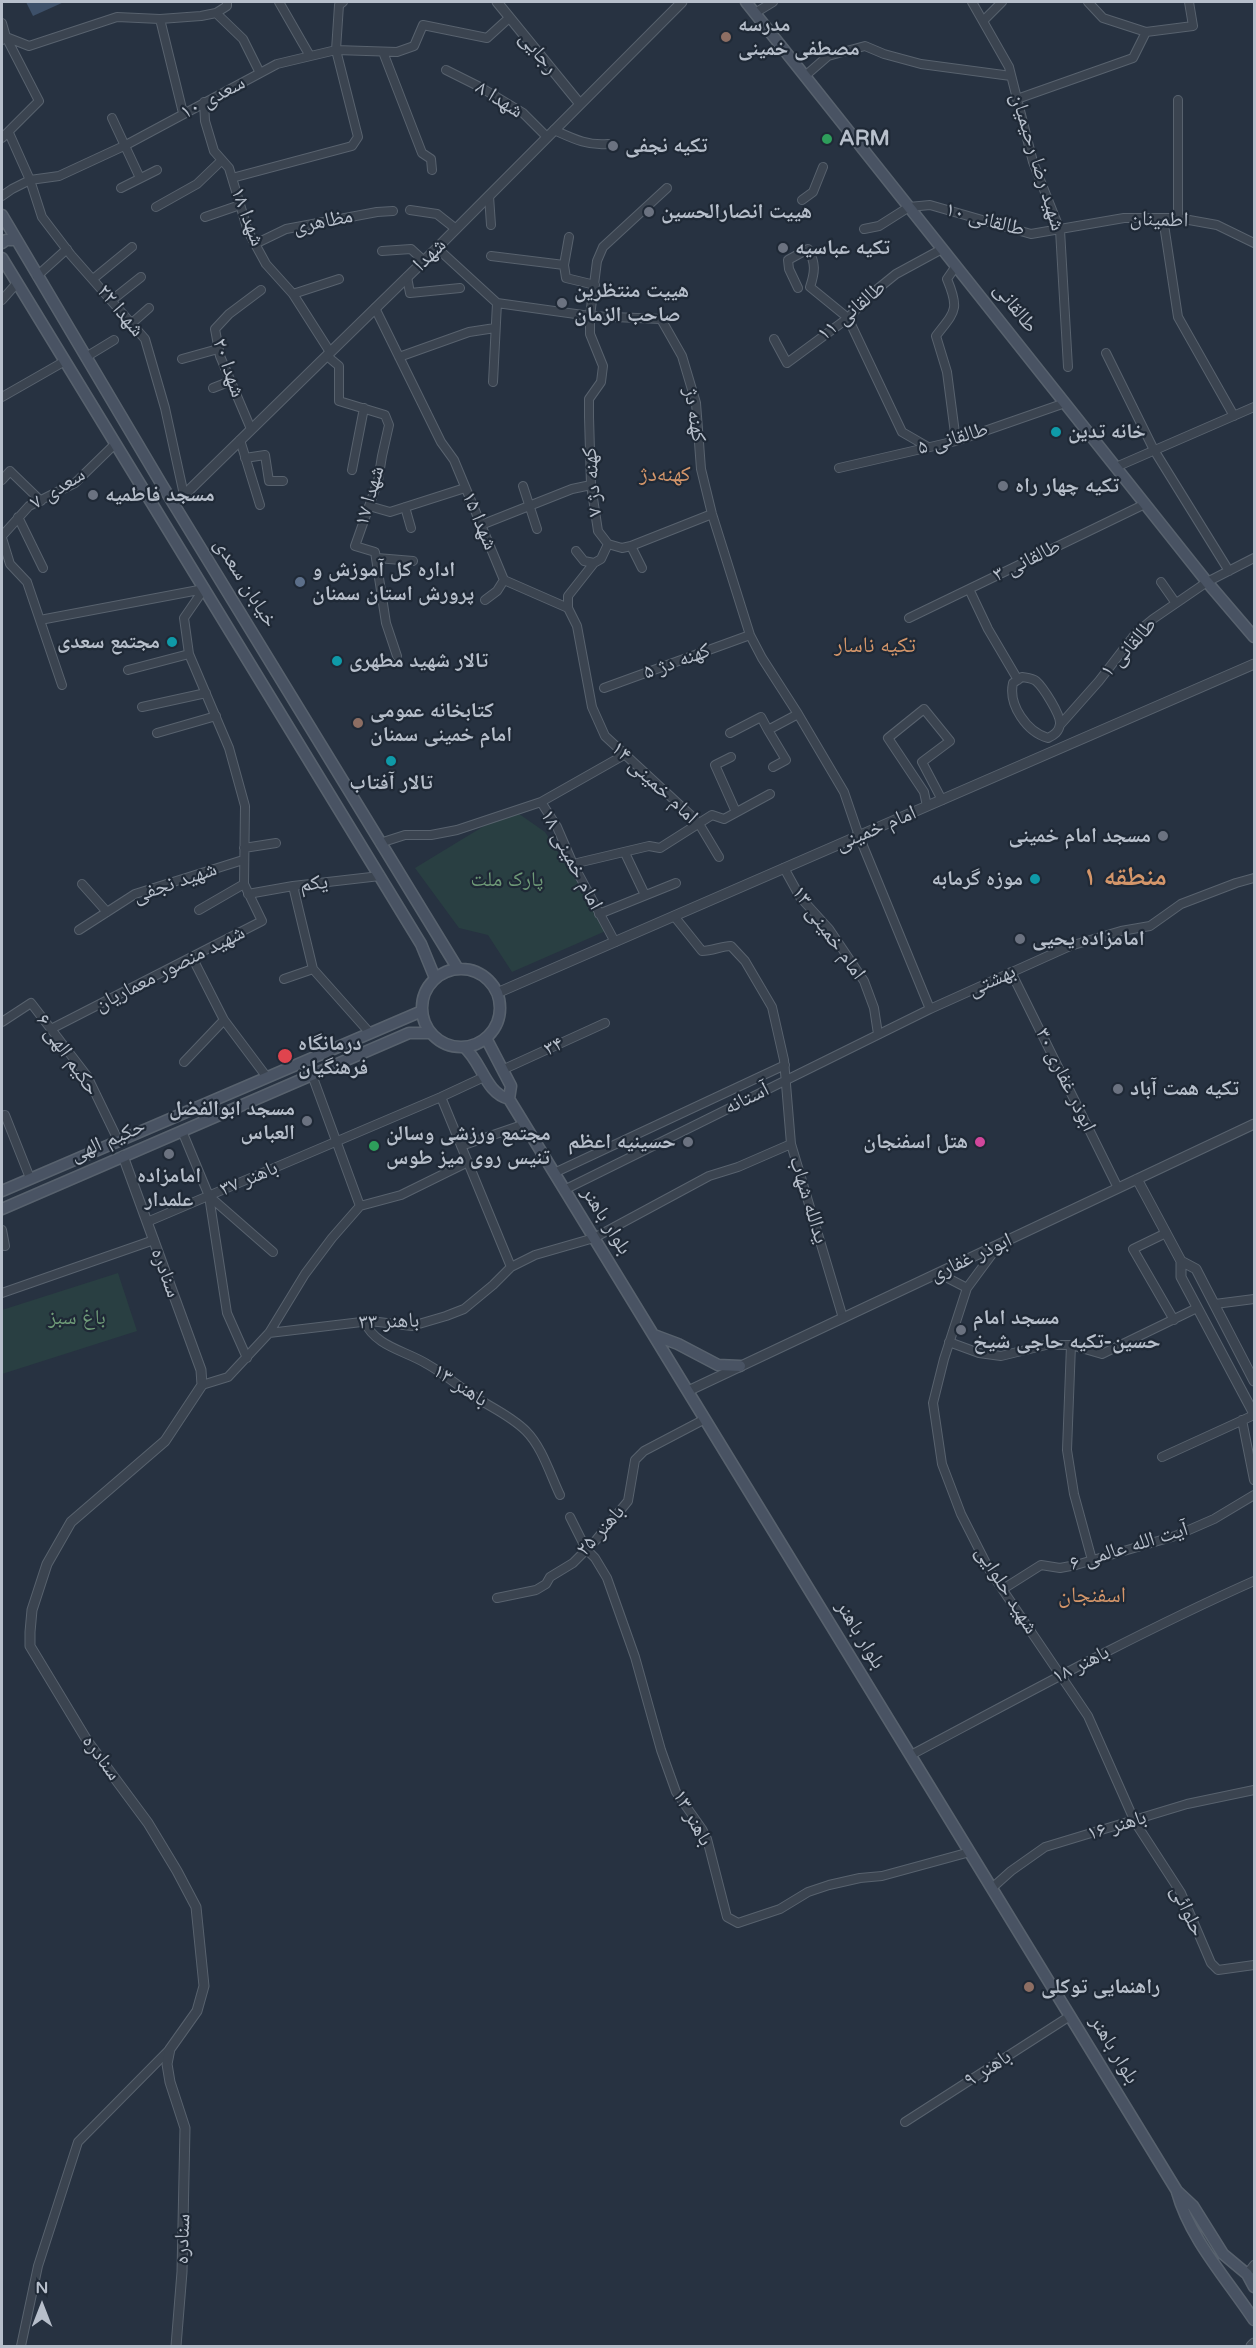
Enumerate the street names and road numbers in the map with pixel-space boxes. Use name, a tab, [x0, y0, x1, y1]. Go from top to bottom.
street label: رجایی	[513, 26, 563, 80]
street label: سعدی ۱۰	[176, 70, 250, 126]
street label: شهدا ۸	[470, 76, 528, 124]
street label: شهید رضا رحیمیان	[1004, 90, 1070, 234]
street label: شهدا ۱۸	[224, 184, 270, 250]
street label: طالقانی ۱۰	[942, 197, 1028, 243]
street label: مظاهری	[291, 204, 355, 240]
street label: اطمینان	[1129, 206, 1189, 234]
street label: شهدا	[408, 233, 452, 277]
street label: طالقانی ۱۱	[813, 275, 891, 347]
street label: طالقانی	[987, 278, 1043, 338]
street label: شهدا ۲۲	[91, 280, 149, 342]
street label: شهدا ۲۰	[206, 335, 250, 401]
street label: کهنه دژ	[677, 386, 711, 444]
street label: طالقانی ۵	[915, 417, 991, 461]
street label: کهنه دژ ۷	[577, 446, 609, 518]
street label: سعدی ۷	[26, 462, 90, 516]
street label: شهدا ۱۷	[349, 463, 391, 529]
street label: شهدا ۱۵	[455, 488, 503, 554]
street label: خیابان سعدی	[208, 534, 282, 632]
street label: طالقانی ۳	[989, 534, 1065, 588]
street label: طالقانی ۱	[1095, 613, 1163, 683]
street label: کهنه دژ ۵	[640, 638, 714, 686]
street label: امام خمینی ۱۴	[605, 736, 703, 830]
street label: امام خمینی	[832, 801, 920, 857]
street label: امام خمینی ۱۸	[534, 805, 608, 915]
street label: شهید نجفی	[130, 857, 220, 909]
street label: یکم	[299, 870, 329, 898]
street label: امام خمینی ۱۳	[785, 881, 871, 985]
street label: شهید منصور معماریان	[91, 920, 249, 1018]
street label: بهشتی	[964, 959, 1020, 1003]
street label: حکیم الهی ۶	[30, 1009, 104, 1101]
street label: ابوذر غفاری ۳۰	[1029, 1024, 1101, 1136]
street label: ۳۴	[540, 1032, 568, 1062]
street label: آستانه	[720, 1077, 774, 1121]
street label: حکیم الهی	[67, 1114, 149, 1168]
street label: یدالله شهاب	[783, 1153, 833, 1247]
street label: باهنر ۳۷	[216, 1156, 282, 1202]
street label: بلوار باهنر	[575, 1182, 637, 1260]
street label: ابوذر غفاری	[926, 1228, 1016, 1288]
street label: سنادره	[145, 1245, 185, 1301]
street label: باهنر ۳۳	[358, 1308, 420, 1336]
street label: باهنر ۱۳	[428, 1359, 492, 1413]
street label: باهنر ۲۵	[571, 1500, 631, 1562]
street label: آیت الله عالمی ۶	[1067, 1517, 1191, 1577]
street label: شهید حلوایی	[969, 1541, 1043, 1639]
street label: بلوار باهنر	[830, 1596, 890, 1674]
street label: باهنر ۱۸	[1048, 1640, 1114, 1690]
street label: سنادره	[76, 1730, 126, 1786]
street label: باهنر ۱۳	[666, 1785, 718, 1851]
street label: باهنر ۱۶	[1084, 1805, 1150, 1847]
street label: حلوائی	[1164, 1881, 1210, 1941]
street label: بلوار باهنر	[1084, 2011, 1144, 2089]
street label: باهنر ۹	[960, 2044, 1016, 2094]
street label: سنادره	[170, 2213, 196, 2265]

